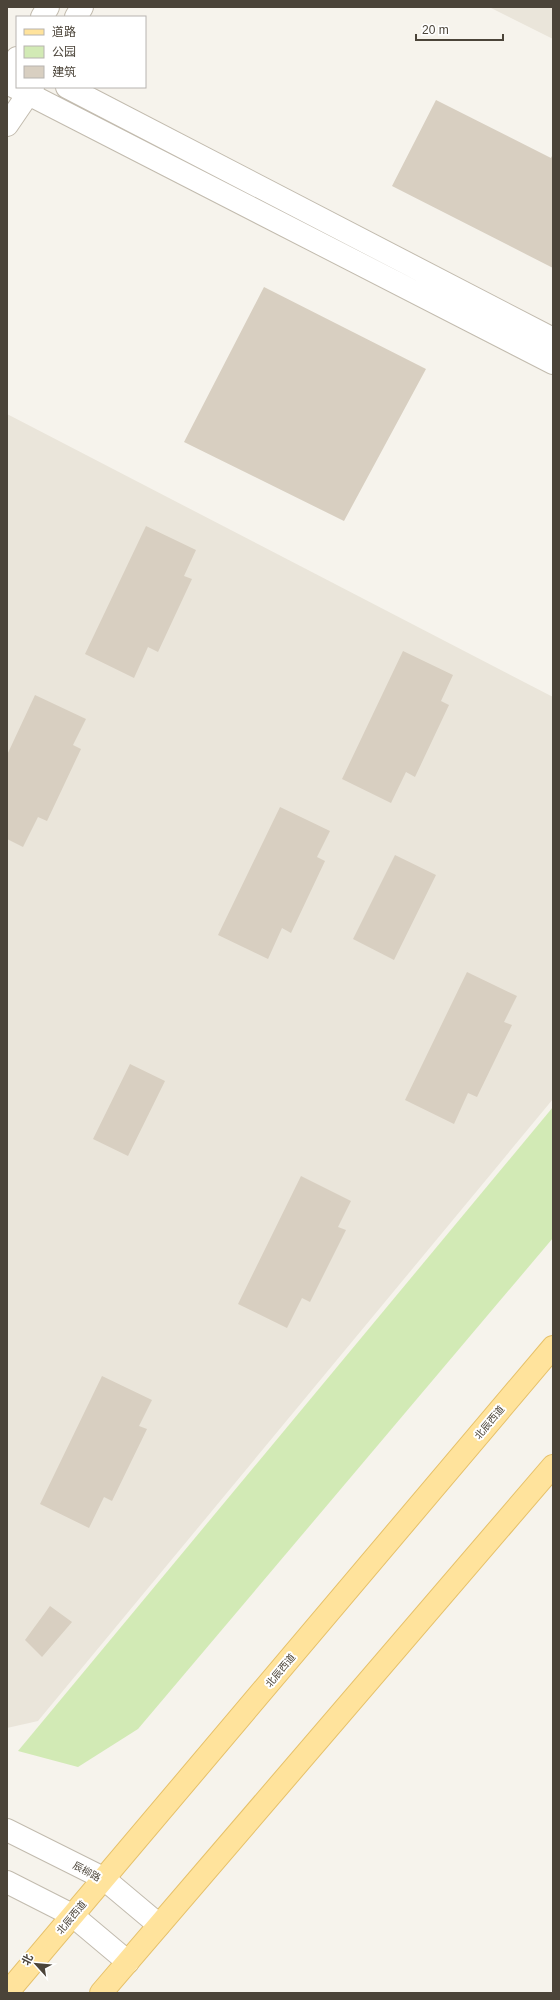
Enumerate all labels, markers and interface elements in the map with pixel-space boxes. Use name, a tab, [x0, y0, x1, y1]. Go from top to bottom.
legend	[16, 16, 146, 88]
scale bar	[416, 16, 503, 42]
text: 20 m	[422, 23, 449, 37]
text: 道路	[52, 25, 76, 39]
text: 公园	[52, 45, 76, 59]
text: 建筑	[52, 65, 76, 79]
street label: 北辰西道	[472, 1403, 506, 1441]
street label: 北辰西道	[263, 1651, 297, 1689]
street label: 辰柳路	[71, 1860, 103, 1883]
street label: 北辰西道	[54, 1898, 88, 1936]
north arrow	[16, 1944, 56, 1984]
text: 北	[19, 1952, 35, 1967]

